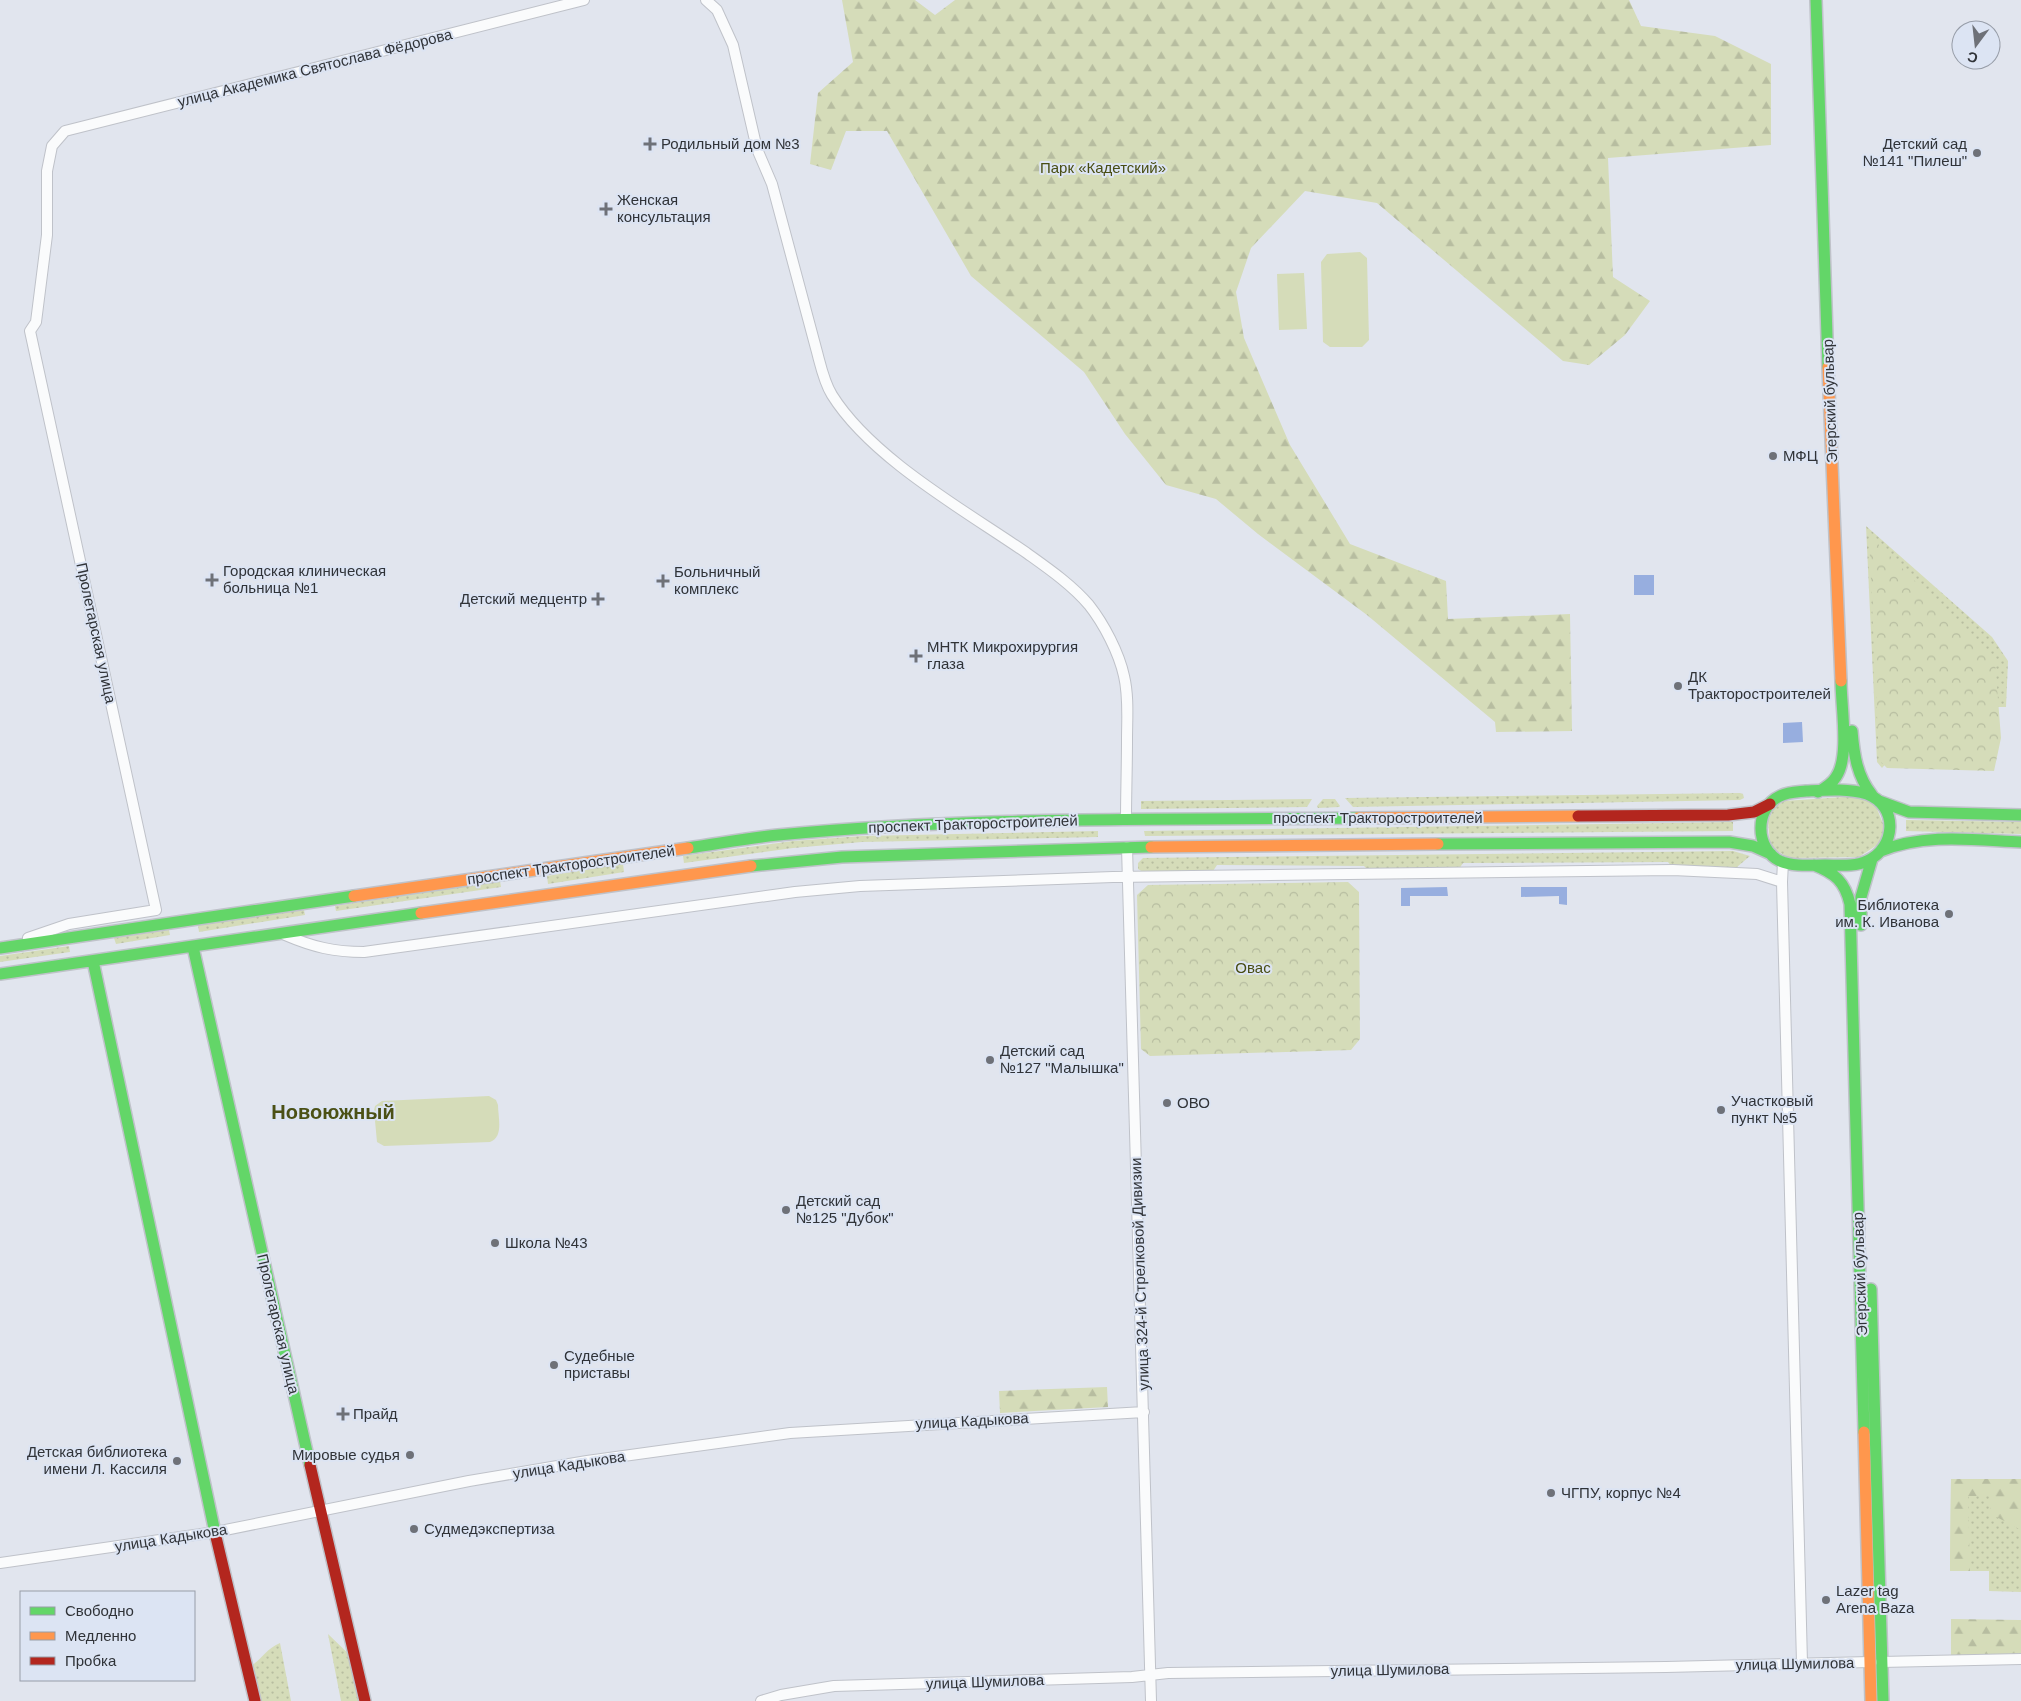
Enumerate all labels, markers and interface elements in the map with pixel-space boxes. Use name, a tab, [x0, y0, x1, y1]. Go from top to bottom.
north arrow	[1951, 20, 2001, 70]
street label: улица Академика Святослава Фёдорова	[176, 25, 454, 110]
text: С	[1966, 49, 1980, 67]
place label: Родильный дом №3	[661, 135, 800, 152]
place label: Детский сад №141 "Пилеш"	[1863, 135, 1967, 169]
marker: Родильный дом №3	[643, 137, 657, 151]
marker: Детский сад №141 "Пилеш"	[1971, 147, 1983, 159]
park label: Парк «Кадетский»	[1040, 159, 1166, 176]
place label: Женская консультация	[617, 191, 711, 225]
marker: Женская консультация	[599, 202, 613, 216]
street label: Эгерский бульвар	[1819, 339, 1840, 463]
place label: МФЦ	[1783, 447, 1818, 464]
marker: МФЦ	[1767, 450, 1779, 462]
street label: Пролетарская улица	[73, 561, 120, 705]
place label: Городская клиническая больница №1	[223, 562, 386, 596]
place label: Больничный комплекс	[674, 563, 760, 597]
marker: Городская клиническая больница №1	[205, 573, 219, 587]
marker: Больничный комплекс	[656, 574, 670, 588]
place label: Детский медцентр	[460, 590, 587, 607]
marker: Детский медцентр	[591, 592, 605, 606]
place label: МНТК Микрохирургия глаза	[927, 638, 1078, 672]
marker: МНТК Микрохирургия глаза	[909, 649, 923, 663]
place label: ДК Тракторостроителей	[1688, 668, 1831, 702]
marker: ДК Тракторостроителей	[1672, 680, 1684, 692]
street label: проспект Тракторостроителей	[1273, 809, 1483, 826]
street label: проспект Тракторостроителей	[868, 811, 1078, 836]
street label: проспект Тракторостроителей	[466, 842, 676, 887]
place label: Библиотека им. К. Иванова	[1835, 896, 1940, 930]
marker: Библиотека им. К. Иванова	[1943, 908, 1955, 920]
park label: Овас	[1235, 959, 1271, 976]
place label: Детский сад №127 "Малышка"	[1000, 1042, 1124, 1076]
marker: Детский сад №127 "Малышка"	[984, 1054, 996, 1066]
place label: Участковый пункт №5	[1731, 1092, 1813, 1126]
place label: ОВО	[1177, 1094, 1210, 1111]
marker: ОВО	[1161, 1097, 1173, 1109]
district label: Новоюжный	[271, 1101, 395, 1123]
marker: Участковый пункт №5	[1715, 1104, 1727, 1116]
street label: улица 324-й Стрелковой Дивизии	[1127, 1157, 1152, 1391]
place label: Детский сад №125 "Дубок"	[796, 1192, 894, 1226]
marker: Детский сад №125 "Дубок"	[780, 1204, 792, 1216]
street label: Эгерский бульвар	[1849, 1212, 1870, 1336]
place label: Школа №43	[505, 1234, 588, 1251]
marker: Школа №43	[489, 1237, 501, 1249]
street label: Пролетарская улица	[254, 1252, 303, 1396]
place label: Судебные приставы	[564, 1347, 635, 1381]
marker: Судебные приставы	[548, 1359, 560, 1371]
place label: Прайд	[353, 1405, 398, 1422]
marker: Прайд	[337, 1408, 349, 1420]
street label: улица Кадыкова	[915, 1409, 1030, 1432]
place label: Детская библиотека имени Л. Кассиля	[27, 1443, 168, 1477]
place label: Мировые судья	[292, 1446, 400, 1463]
street label: улица Кадыкова	[512, 1447, 627, 1482]
marker: Мировые судья	[404, 1449, 416, 1461]
marker: Детская библиотека имени Л. Кассиля	[171, 1455, 183, 1467]
place label: ЧГПУ, корпус №4	[1561, 1484, 1681, 1501]
marker: ЧГПУ, корпус №4	[1545, 1487, 1557, 1499]
street label: улица Кадыкова	[114, 1520, 229, 1555]
place label: Судмедэкспертиза	[424, 1520, 555, 1537]
marker: Судмедэкспертиза	[408, 1523, 420, 1535]
place label: Lazer tag Arena Baza	[1836, 1582, 1915, 1616]
legend	[20, 1591, 195, 1681]
marker: Lazer tag Arena Baza	[1820, 1594, 1832, 1606]
text: Свободно	[65, 1602, 134, 1619]
text: Медленно	[65, 1627, 136, 1644]
text: Пробка	[65, 1652, 117, 1669]
street label: улица Шумилова	[1736, 1654, 1855, 1673]
street label: улица Шумилова	[1331, 1660, 1450, 1679]
street label: улица Шумилова	[925, 1671, 1045, 1692]

